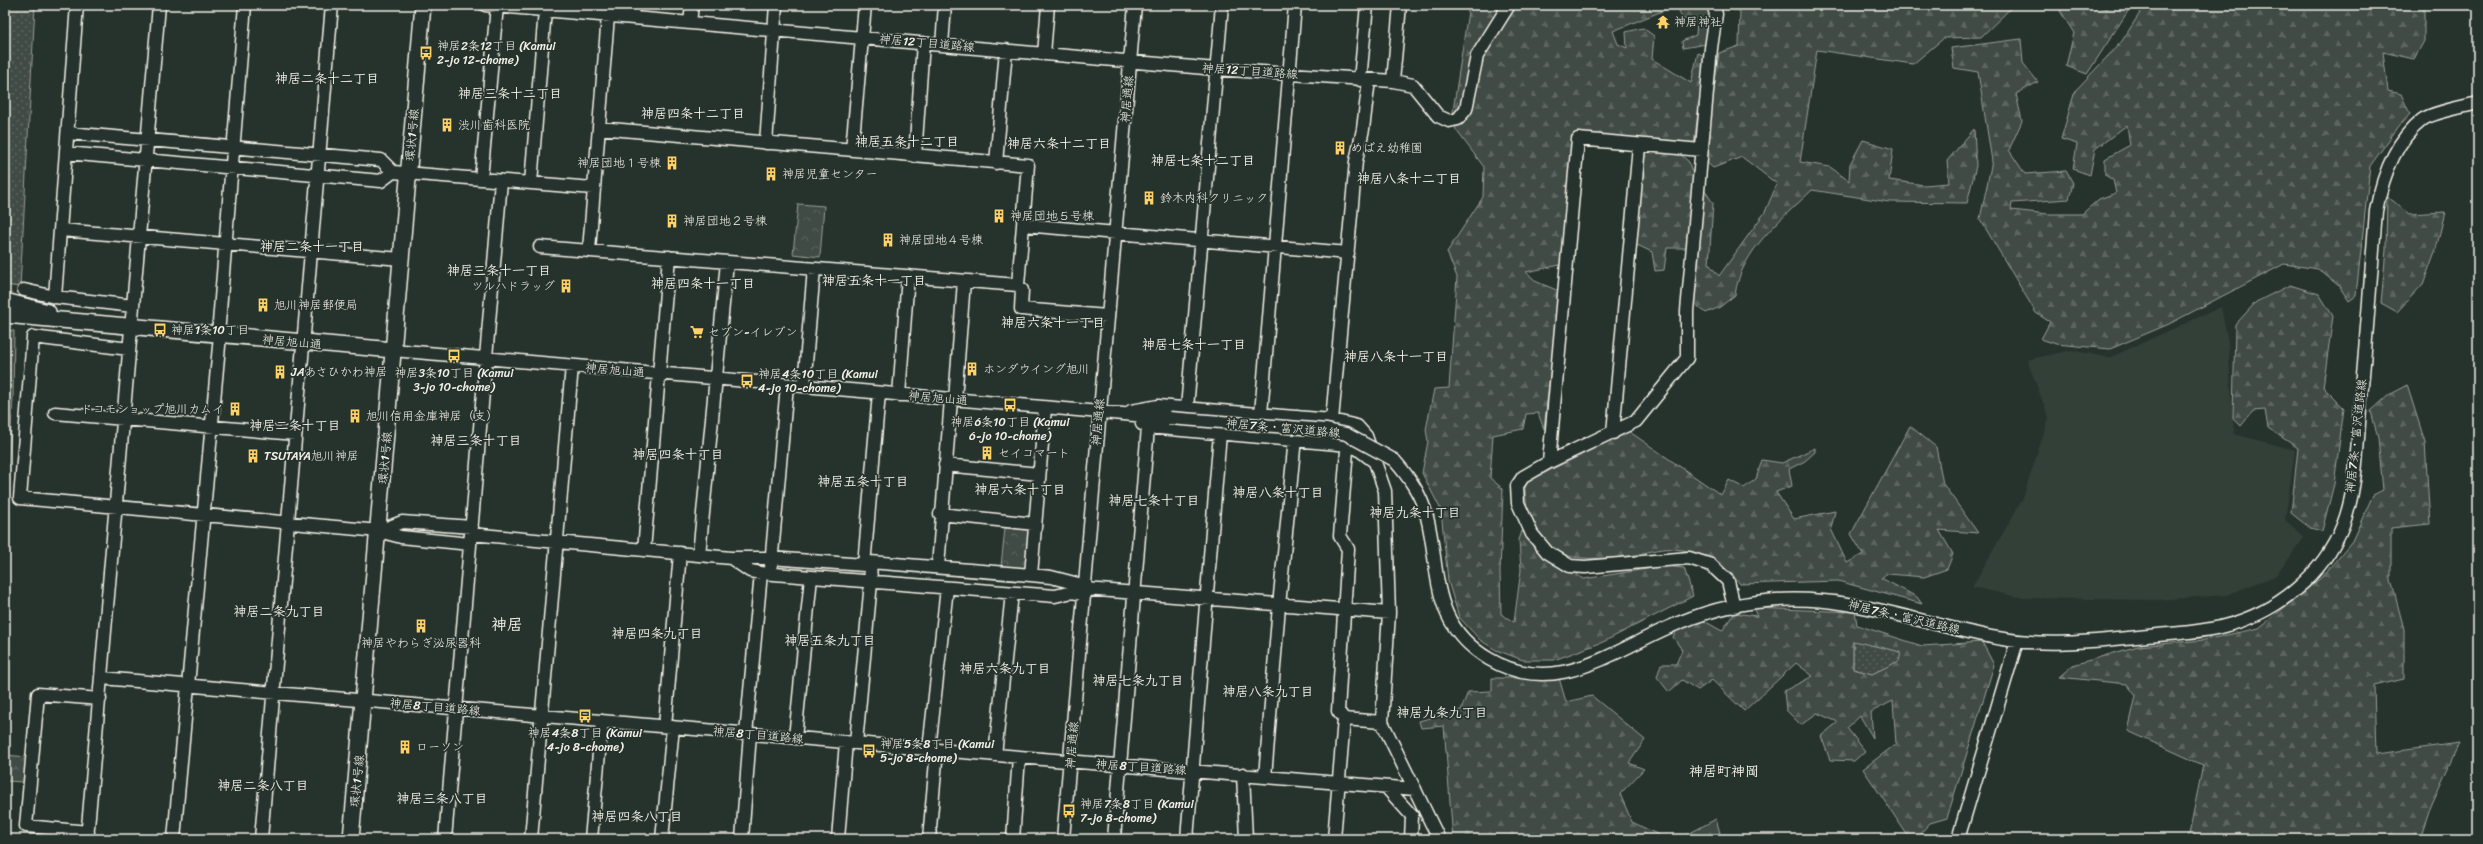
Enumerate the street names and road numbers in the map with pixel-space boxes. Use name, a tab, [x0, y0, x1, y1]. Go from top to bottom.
street label: 神居12丁目道路線	[878, 28, 976, 58]
street label: 神居12丁目道路線	[1201, 57, 1299, 85]
street label: 神居通線	[1114, 74, 1140, 124]
street label: 環状1号線	[399, 108, 425, 162]
street label: 神居旭山通	[261, 328, 323, 356]
street label: 神居旭山通	[584, 356, 646, 384]
street label: 神居7条・富沢道路線	[2339, 378, 2373, 494]
street label: 神居旭山通	[907, 384, 969, 412]
street label: 神居通線	[1085, 397, 1111, 447]
street label: 神居7条・富沢道路線	[1225, 412, 1341, 444]
street label: 環状1号線	[372, 431, 398, 485]
street label: 神居7条・富沢道路線	[1846, 593, 1962, 641]
street label: 神居8丁目道路線	[389, 692, 481, 722]
street label: 神居8丁目道路線	[712, 720, 804, 750]
street label: 神居通線	[1059, 720, 1085, 770]
street label: 環状1号線	[343, 753, 371, 809]
street label: 神居8丁目道路線	[1095, 753, 1187, 781]

